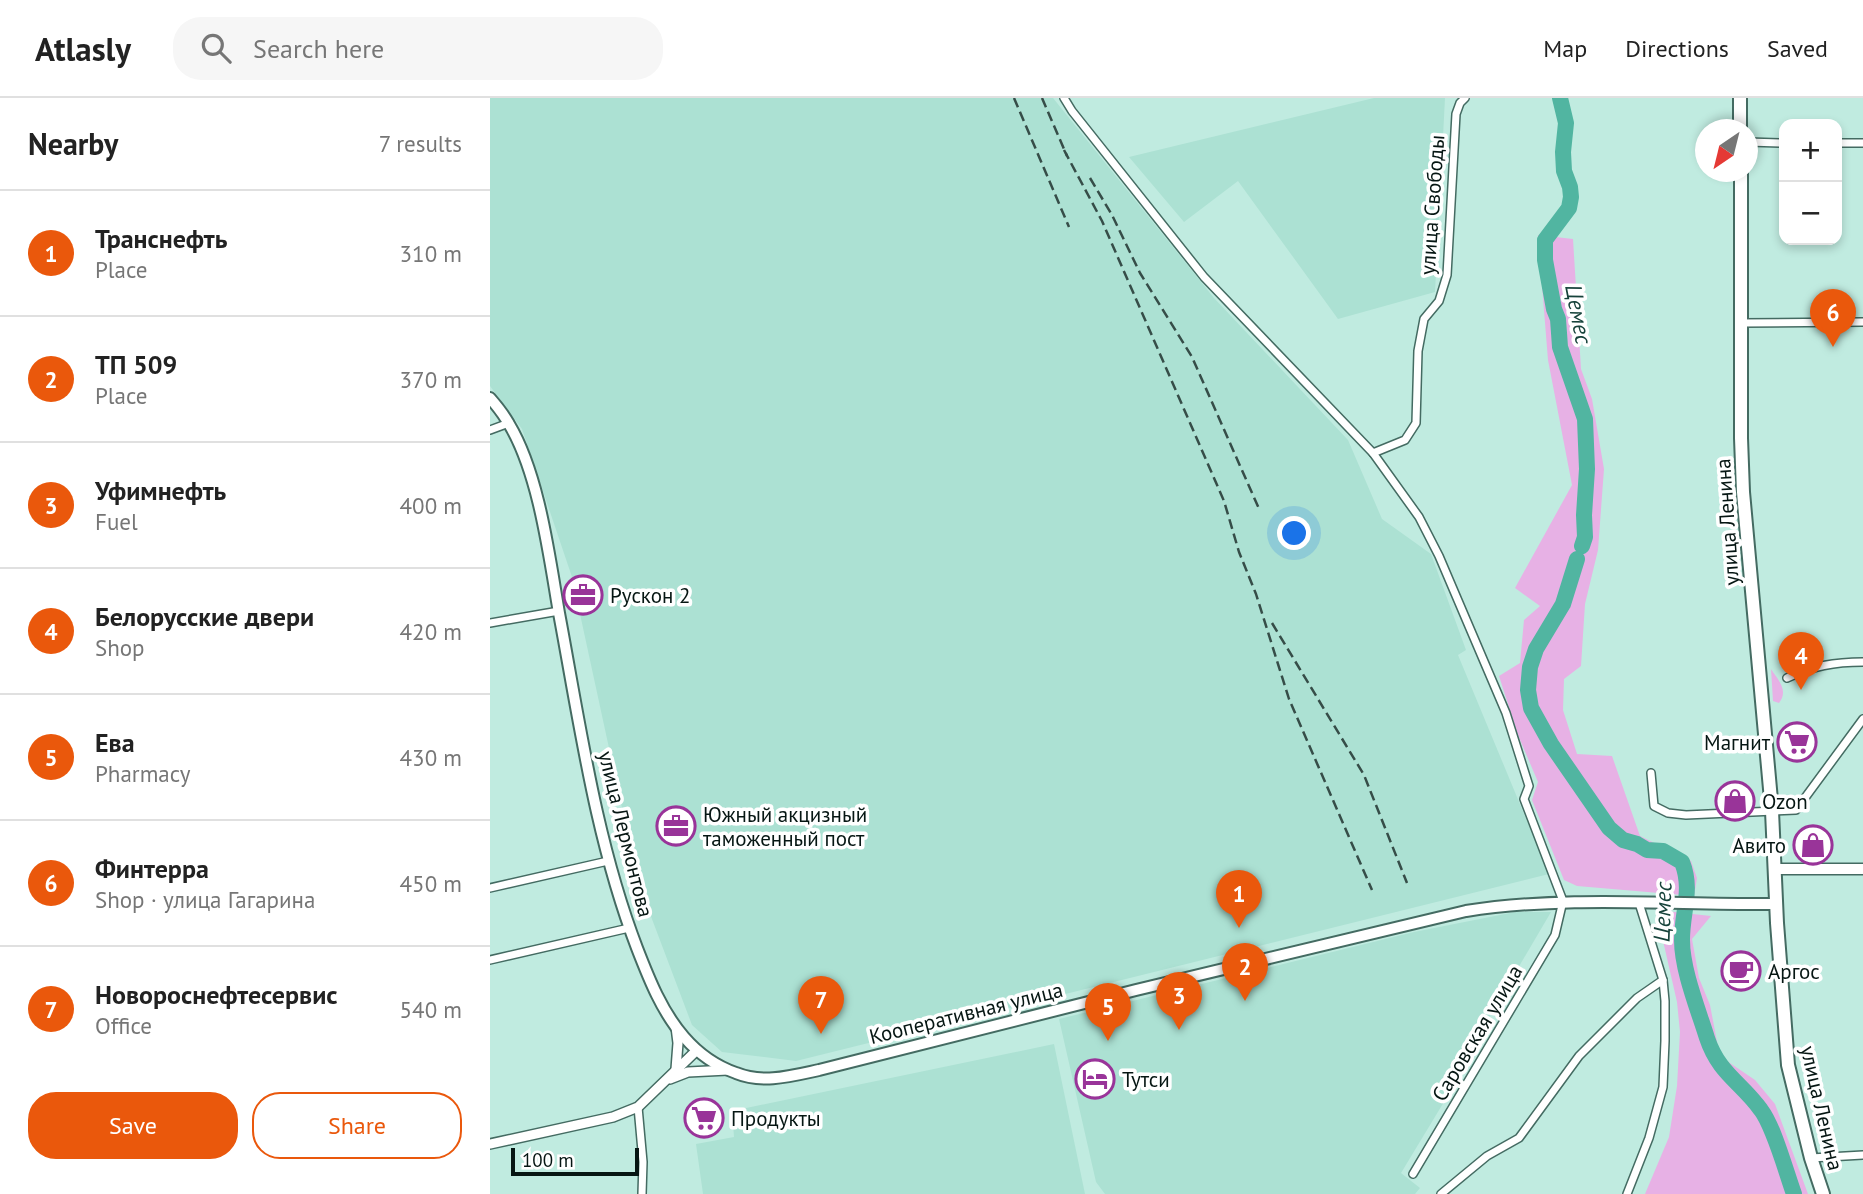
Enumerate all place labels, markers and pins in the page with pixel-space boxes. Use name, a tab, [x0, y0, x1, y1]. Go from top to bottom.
pin: 6	[1810, 289, 1856, 347]
office icon: Рускон 2	[562, 574, 604, 616]
place label: Рускон 2	[610, 582, 690, 609]
pin: 4	[1778, 632, 1824, 690]
supermarket icon: Магнит	[1776, 721, 1818, 763]
place label: Магнит	[1704, 729, 1771, 756]
shop icon: Ozon	[1714, 780, 1756, 822]
place label: Ozon	[1762, 788, 1808, 815]
place label: Южный акцизный таможенный пост	[703, 801, 867, 852]
office icon: Южный акцизный таможенный пост	[655, 805, 697, 847]
shop icon: Авито	[1792, 824, 1834, 866]
place label: Авито	[1732, 832, 1786, 859]
pin: 1	[1216, 870, 1262, 928]
pin: 2	[1222, 943, 1268, 1001]
cafe icon: Аргос	[1720, 950, 1762, 992]
place label: Аргос	[1768, 958, 1820, 985]
pin: 3	[1156, 972, 1202, 1030]
pin: 7	[798, 976, 844, 1034]
pin: 5	[1085, 983, 1131, 1041]
hotel icon: Тутси	[1074, 1058, 1116, 1100]
place label: Тутси	[1122, 1066, 1170, 1093]
supermarket icon: Продукты	[683, 1097, 725, 1139]
place label: Продукты	[731, 1105, 821, 1132]

